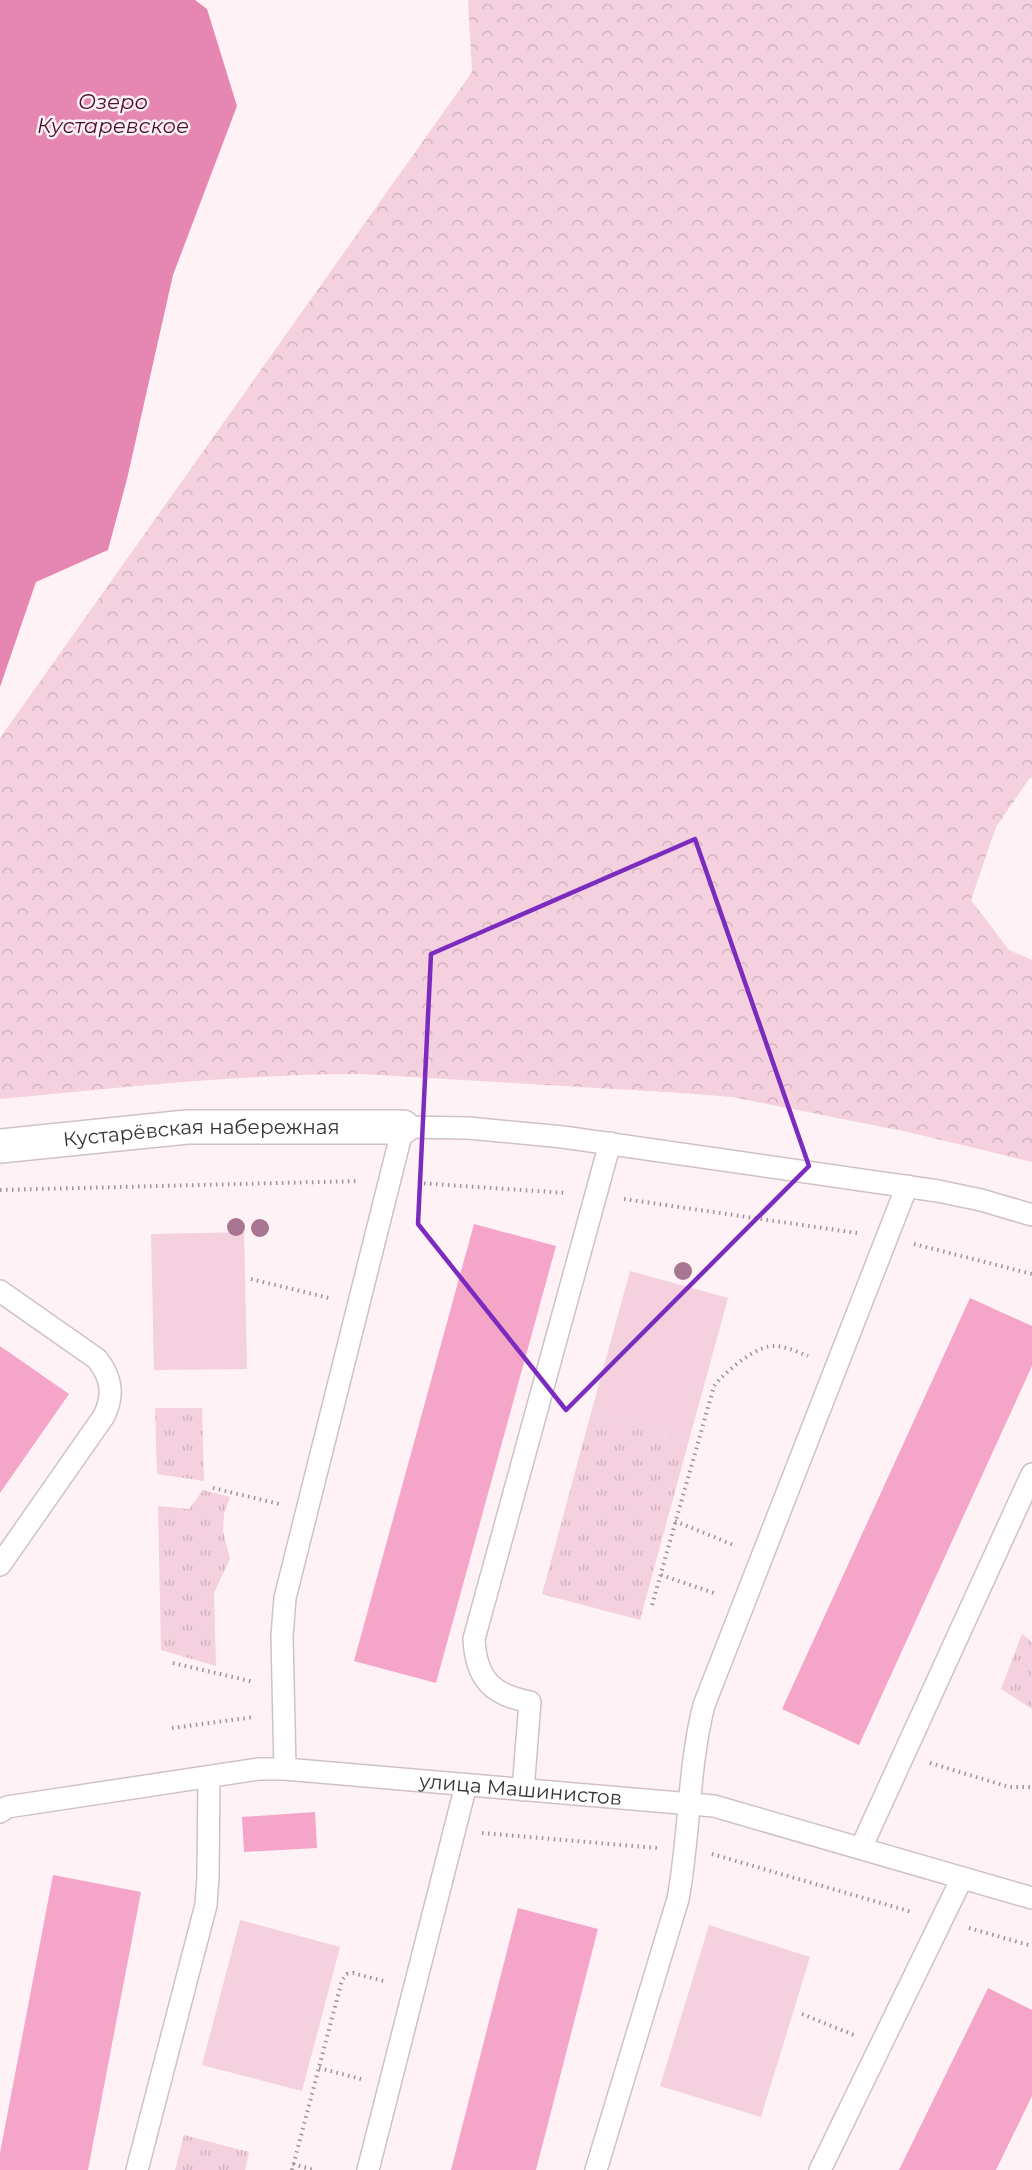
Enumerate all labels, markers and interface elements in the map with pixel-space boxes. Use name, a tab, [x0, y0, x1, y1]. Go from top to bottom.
water label: Озеро Кустаревское	[37, 89, 189, 138]
street label: Кустарёвская набережная	[62, 1115, 340, 1152]
street label: улица Машинистов	[417, 1769, 623, 1810]

